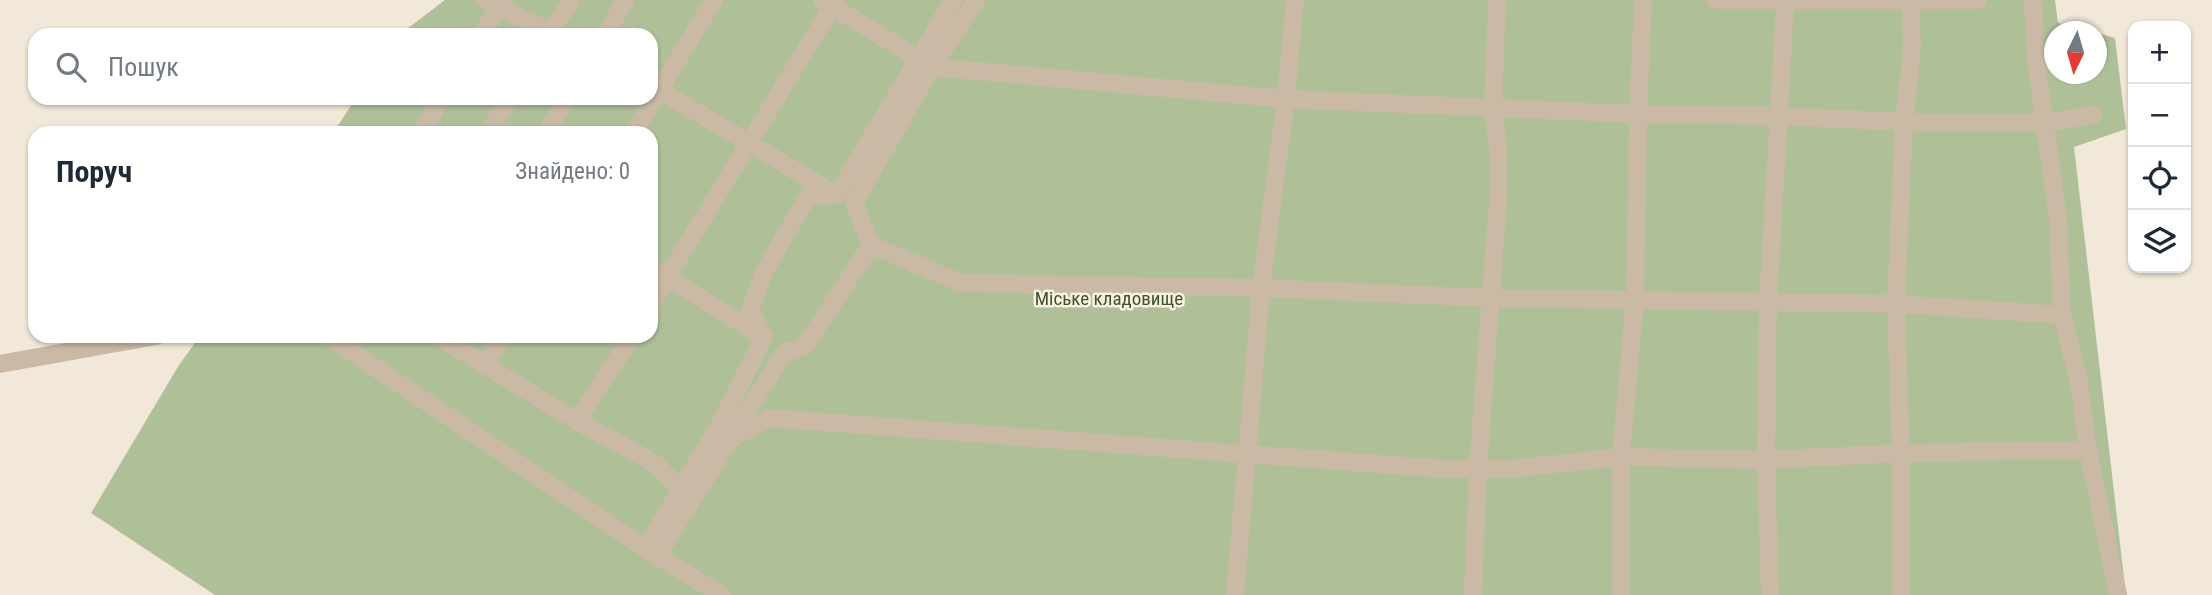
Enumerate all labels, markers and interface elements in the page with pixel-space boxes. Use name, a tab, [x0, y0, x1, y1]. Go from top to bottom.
north arrow	[2044, 21, 2107, 84]
map controls	[2128, 21, 2191, 273]
button: +	[2128, 21, 2191, 84]
search box	[28, 28, 658, 105]
icon: search	[52, 48, 90, 86]
text: Пошук	[108, 52, 179, 82]
button: −	[2128, 84, 2191, 147]
button: locate	[2128, 147, 2191, 210]
text: Поруч	[56, 154, 132, 189]
text: Знайдено: 0	[515, 158, 630, 185]
button: layers	[2128, 210, 2191, 273]
park label: Міське кладовище	[1035, 287, 1183, 310]

